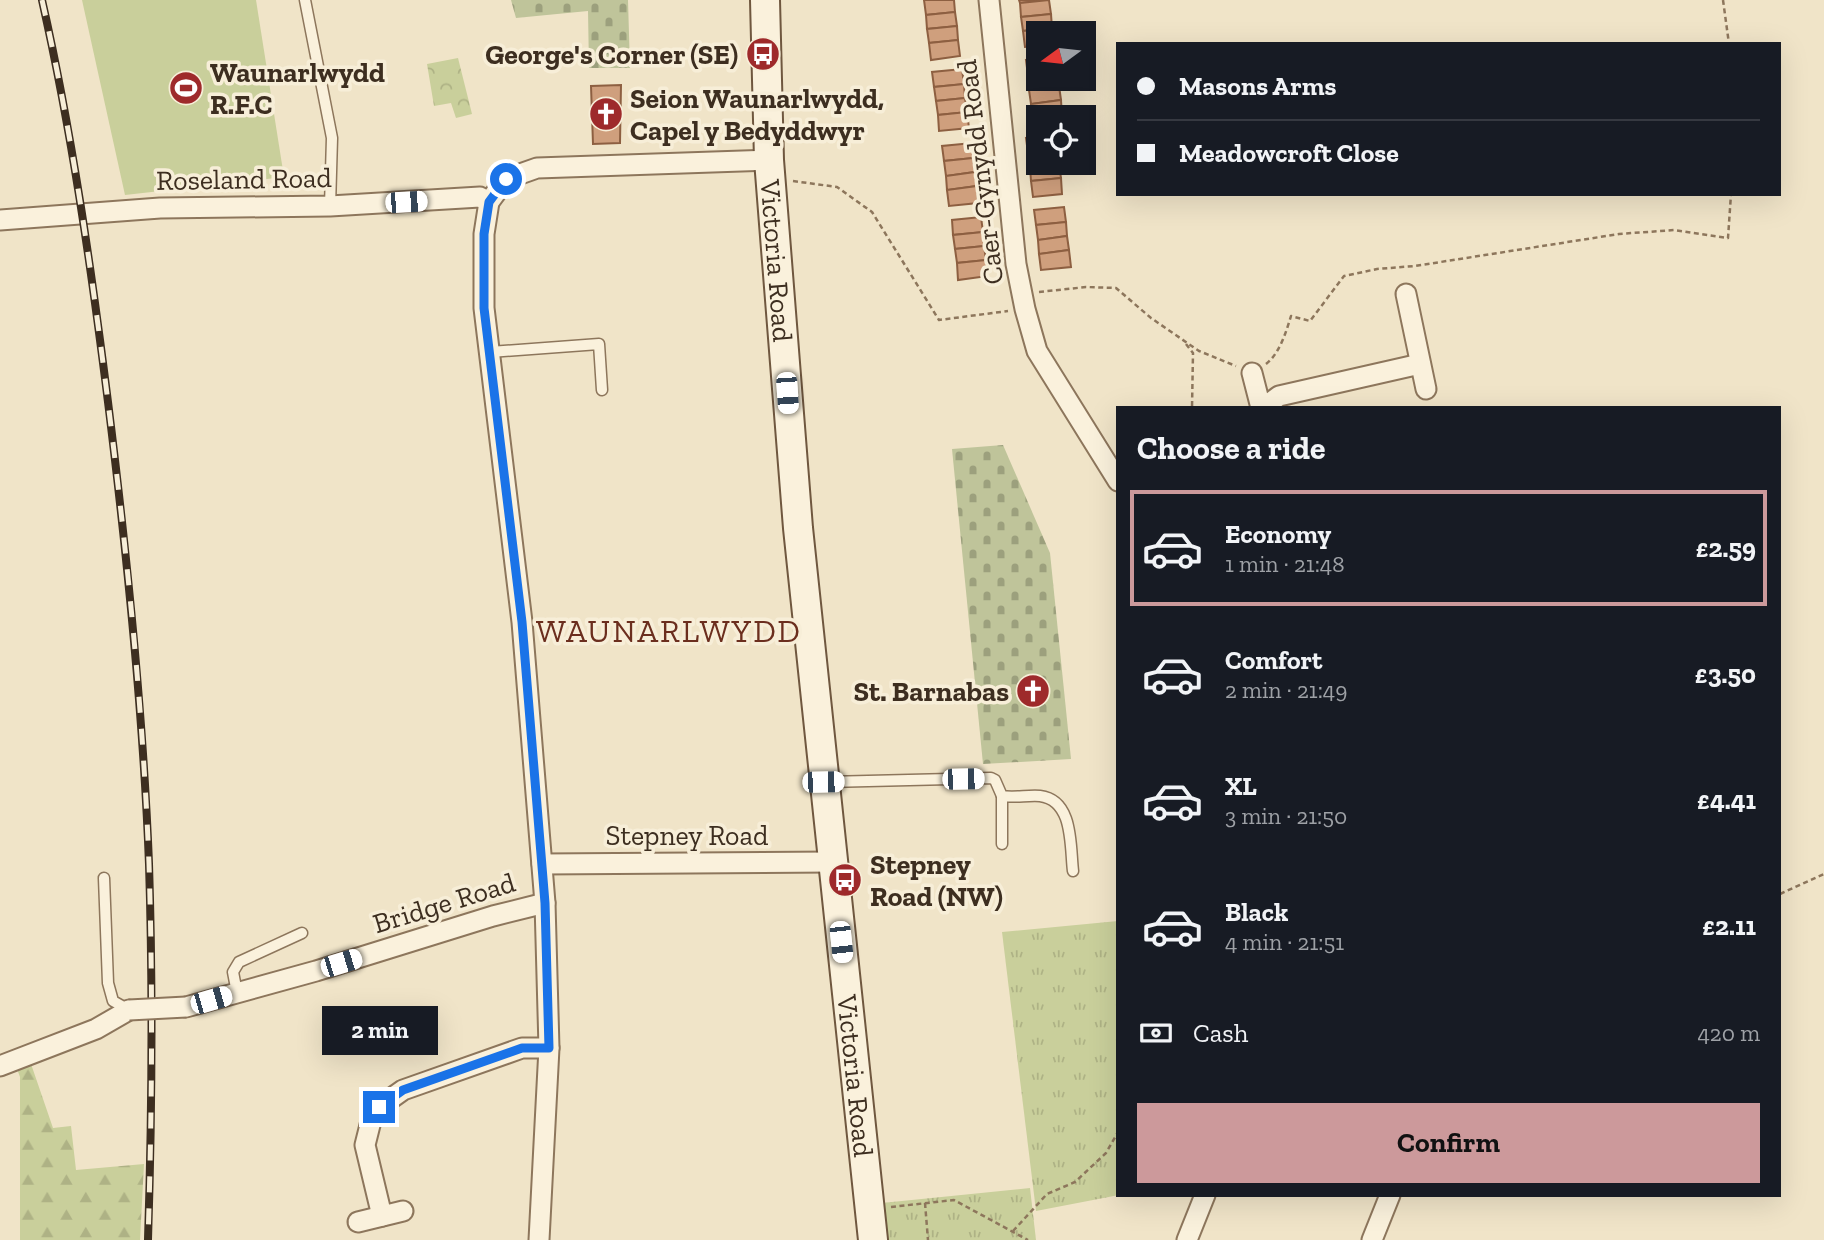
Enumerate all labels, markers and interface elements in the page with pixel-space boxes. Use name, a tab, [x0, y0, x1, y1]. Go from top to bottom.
north arrow	[1026, 21, 1096, 91]
map controls	[1026, 21, 1096, 175]
bus stop icon: George's Corner (SE)	[744, 35, 782, 73]
place label: George's Corner (SE)	[485, 38, 738, 71]
place label: Waunarlwydd R.F.C	[210, 56, 385, 121]
street label: Caer-Gynydd Road	[950, 58, 1010, 286]
sports icon: Waunarlwydd R.F.C	[167, 69, 205, 107]
text: Masons Arms	[1179, 70, 1336, 102]
place label: Seion Waunarlwydd, Capel y Bedyddwyr	[630, 82, 884, 147]
church icon: Seion Waunarlwydd, Capel y Bedyddwyr	[587, 95, 625, 133]
button: locate	[1026, 105, 1096, 175]
text: Meadowcroft Close	[1179, 137, 1399, 169]
street label: Roseland Road	[156, 161, 332, 197]
route start	[490, 163, 522, 195]
street label: Victoria Road	[754, 177, 800, 343]
car	[385, 190, 428, 214]
car	[776, 371, 799, 415]
text: Choose a ride	[1137, 429, 1325, 467]
icon: car	[1141, 517, 1204, 580]
text: Economy	[1225, 518, 1331, 550]
text: £2.59	[1696, 532, 1756, 564]
text: 1 min · 21:48	[1225, 550, 1345, 578]
district label: WAUNARLWYDD	[536, 612, 802, 650]
icon: car	[1141, 643, 1204, 706]
text: Comfort	[1225, 644, 1322, 676]
text: £3.50	[1695, 658, 1756, 690]
church icon: St. Barnabas	[1014, 672, 1052, 710]
place label: St. Barnabas	[853, 675, 1009, 708]
text: 2 min · 21:49	[1225, 676, 1347, 704]
car	[942, 768, 985, 790]
icon: car	[1141, 769, 1204, 832]
text: XL	[1225, 770, 1257, 802]
car	[802, 771, 845, 793]
text: £4.41	[1697, 784, 1756, 816]
text: 3 min · 21:50	[1225, 802, 1347, 830]
street label: Stepney Road	[606, 819, 768, 852]
place label: Stepney Road (NW)	[870, 848, 1003, 913]
bus stop icon: Stepney Road (NW)	[826, 861, 864, 899]
street label: Bridge Road	[369, 866, 519, 940]
icon: car	[1141, 895, 1204, 958]
text: Black	[1225, 896, 1288, 928]
text: £2.11	[1702, 910, 1756, 942]
car	[829, 920, 854, 964]
text: 4 min · 21:51	[1225, 928, 1344, 956]
car	[318, 947, 365, 979]
car	[188, 984, 235, 1016]
street label: Victoria Road	[831, 992, 881, 1158]
callout: 2 min	[321, 1006, 437, 1054]
icon: cash	[1137, 1014, 1175, 1052]
text: 2 min	[351, 1016, 409, 1044]
text: Cash	[1193, 1017, 1248, 1049]
text: 420 m	[1697, 1019, 1760, 1047]
route end	[363, 1091, 395, 1123]
button: Confirm	[1137, 1103, 1760, 1183]

